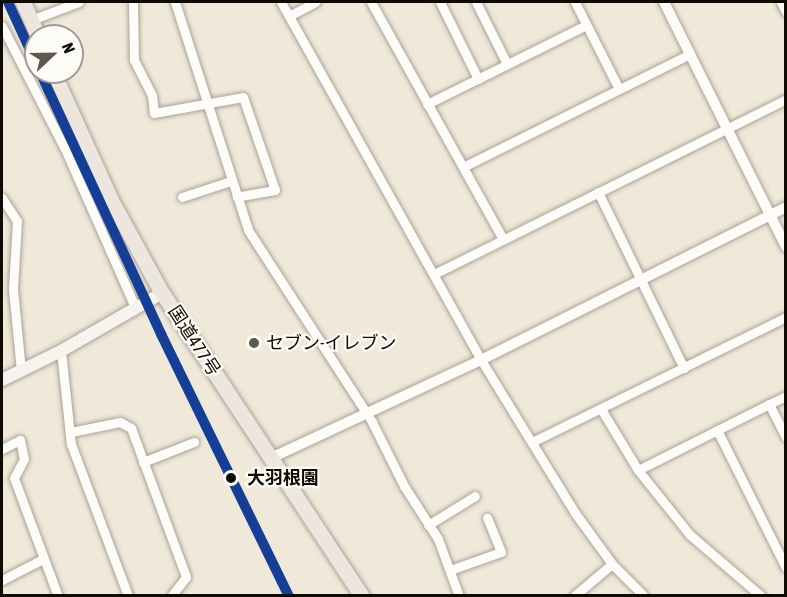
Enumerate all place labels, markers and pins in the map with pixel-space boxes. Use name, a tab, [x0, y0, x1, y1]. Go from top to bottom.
place label: セブン-イレブン	[266, 332, 396, 354]
marker: セブン-イレブン	[247, 336, 261, 350]
marker: 大羽根園	[220, 467, 242, 489]
place label: 大羽根園	[247, 467, 319, 489]

